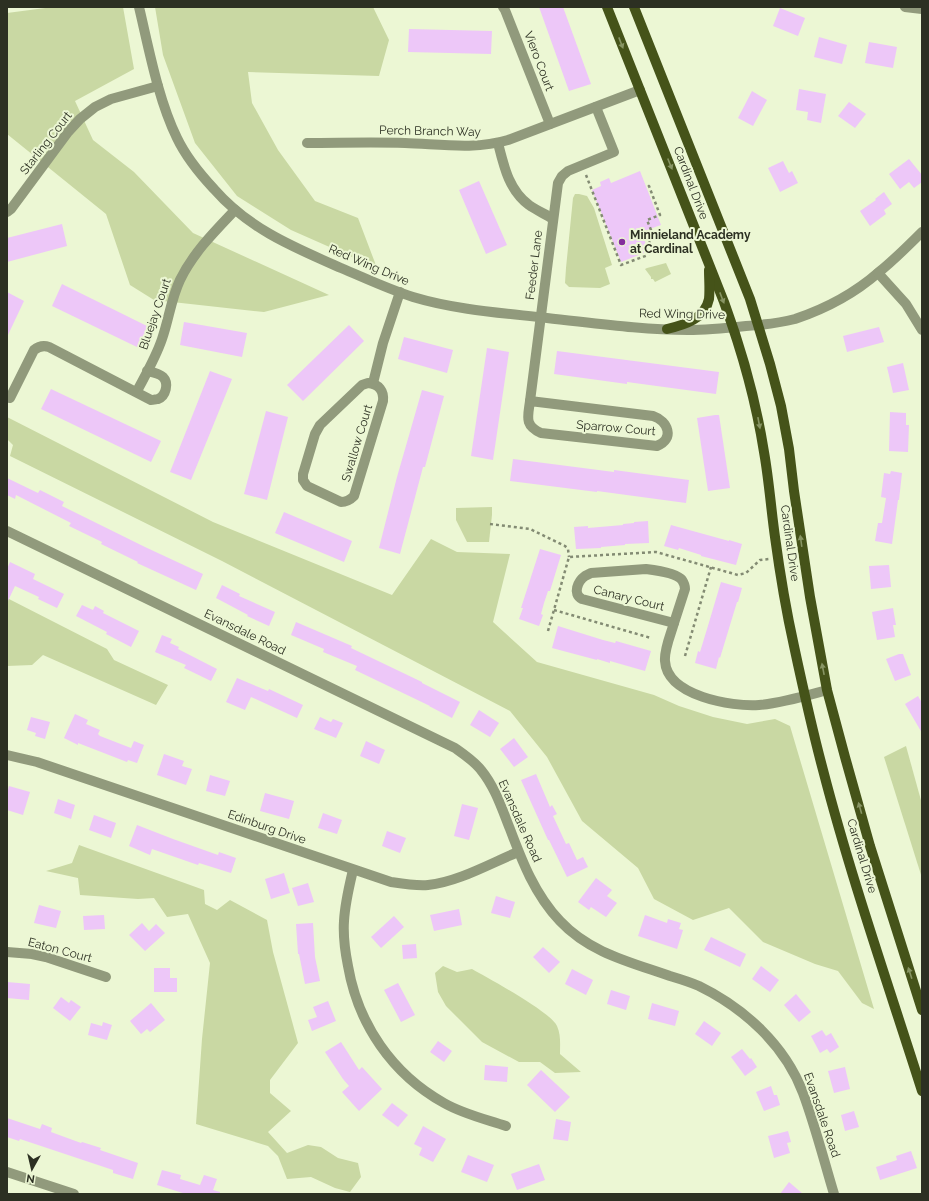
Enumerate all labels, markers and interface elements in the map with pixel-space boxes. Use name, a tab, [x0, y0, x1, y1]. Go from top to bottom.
street label: Viero Court	[521, 29, 557, 93]
one-way arrow	[619, 38, 625, 50]
street label: Starling Court	[17, 109, 75, 177]
street label: Perch Branch Way	[379, 123, 481, 139]
street label: Cardinal Drive	[671, 145, 711, 221]
one-way arrow	[667, 159, 673, 171]
place label: Minnieland Academy at Cardinal	[630, 228, 751, 256]
street label: Feeder Lane	[523, 229, 545, 301]
marker: Minnieland Academy at Cardinal	[617, 237, 627, 247]
street label: Red Wing Drive	[327, 242, 411, 288]
street label: Bluejay Court	[136, 277, 174, 351]
one-way arrow	[720, 293, 726, 305]
street label: Red Wing Drive	[639, 306, 725, 322]
street label: Swallow Court	[339, 403, 375, 483]
one-way arrow	[756, 417, 762, 429]
street label: Sparrow Court	[576, 418, 656, 438]
street label: Cardinal Drive	[778, 504, 802, 582]
one-way arrow	[798, 535, 804, 547]
street label: Canary Court	[592, 582, 666, 614]
street label: Evansdale Road	[202, 606, 288, 658]
one-way arrow	[820, 663, 826, 675]
street label: Evansdale Road	[496, 778, 544, 864]
one-way arrow	[856, 802, 862, 815]
street label: Edinburg Drive	[226, 807, 308, 847]
street label: Cardinal Drive	[844, 817, 880, 895]
street label: Eaton Court	[27, 935, 93, 965]
one-way arrow	[907, 967, 913, 979]
street label: Evansdale Road	[801, 1071, 843, 1159]
north arrow	[12, 1149, 52, 1189]
text: N	[26, 1171, 36, 1185]

